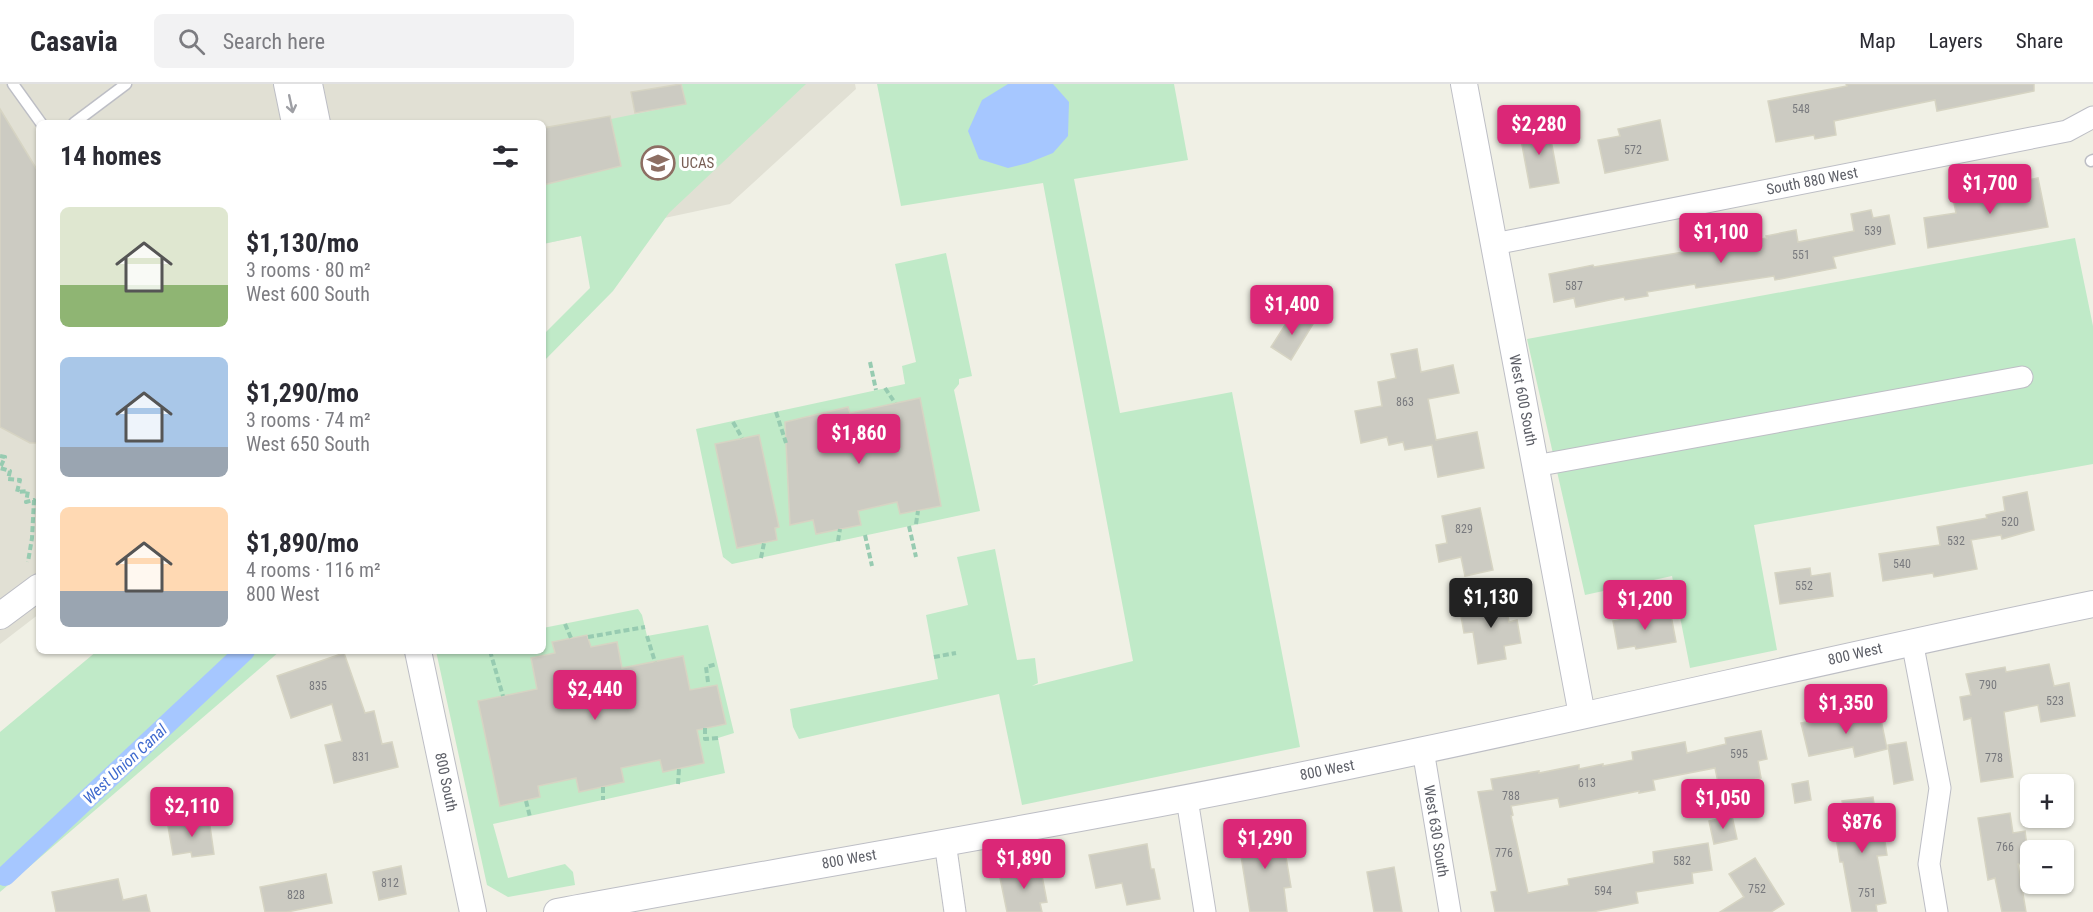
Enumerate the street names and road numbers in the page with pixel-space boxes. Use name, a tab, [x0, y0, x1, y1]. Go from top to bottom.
street label: South 880 West	[1765, 163, 1859, 199]
street label: West 600 South	[1505, 353, 1541, 447]
street label: 800 West	[1826, 639, 1884, 669]
street label: 800 South	[431, 751, 461, 813]
street label: 800 West	[1298, 756, 1356, 784]
street label: West 630 South	[1420, 784, 1452, 878]
street label: 800 West	[820, 845, 878, 873]

